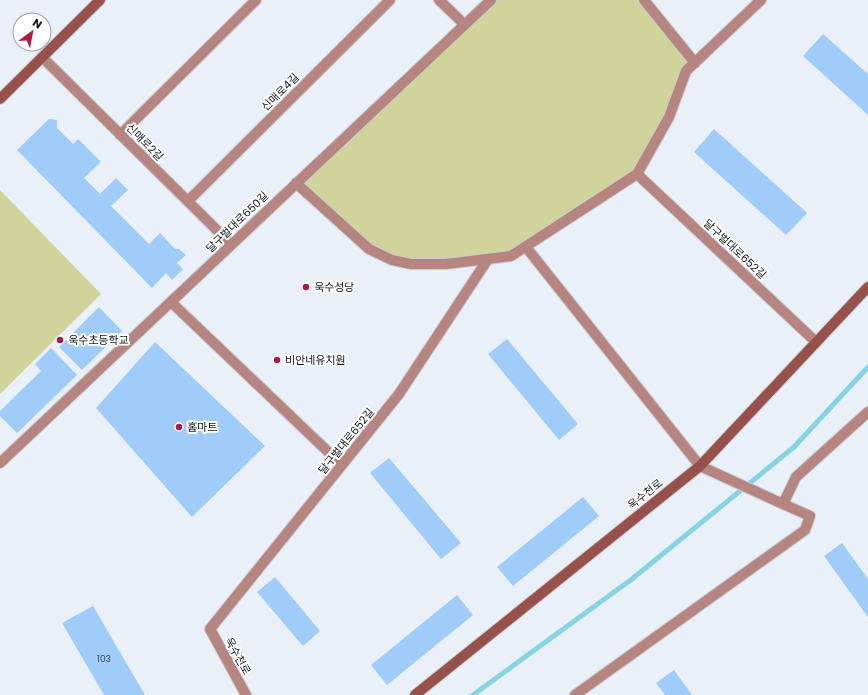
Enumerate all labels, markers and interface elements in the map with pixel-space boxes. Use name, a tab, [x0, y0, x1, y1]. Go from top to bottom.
north arrow	[12, 12, 52, 52]
text: N	[30, 15, 45, 32]
street label: 신매로4길	[258, 70, 302, 114]
street label: 신매로2길	[123, 120, 167, 164]
street label: 달구벌대로650길	[202, 188, 272, 256]
street label: 달구벌대로652길	[700, 216, 770, 282]
place label: 욱수성당	[314, 279, 354, 295]
marker: 욱수성당	[301, 282, 311, 292]
place label: 욱수초등학교	[68, 332, 129, 348]
marker: 욱수초등학교	[55, 335, 65, 345]
place label: 비안네유치원	[285, 352, 346, 368]
marker: 비안네유치원	[272, 355, 282, 365]
street label: 달구벌대로652길	[314, 405, 378, 477]
place label: 홈마트	[187, 419, 217, 435]
marker: 홈마트	[174, 422, 184, 432]
street label: 욱수천로	[624, 475, 666, 513]
street label: 욱수천로	[221, 634, 255, 678]
house number: 103	[97, 653, 111, 665]

